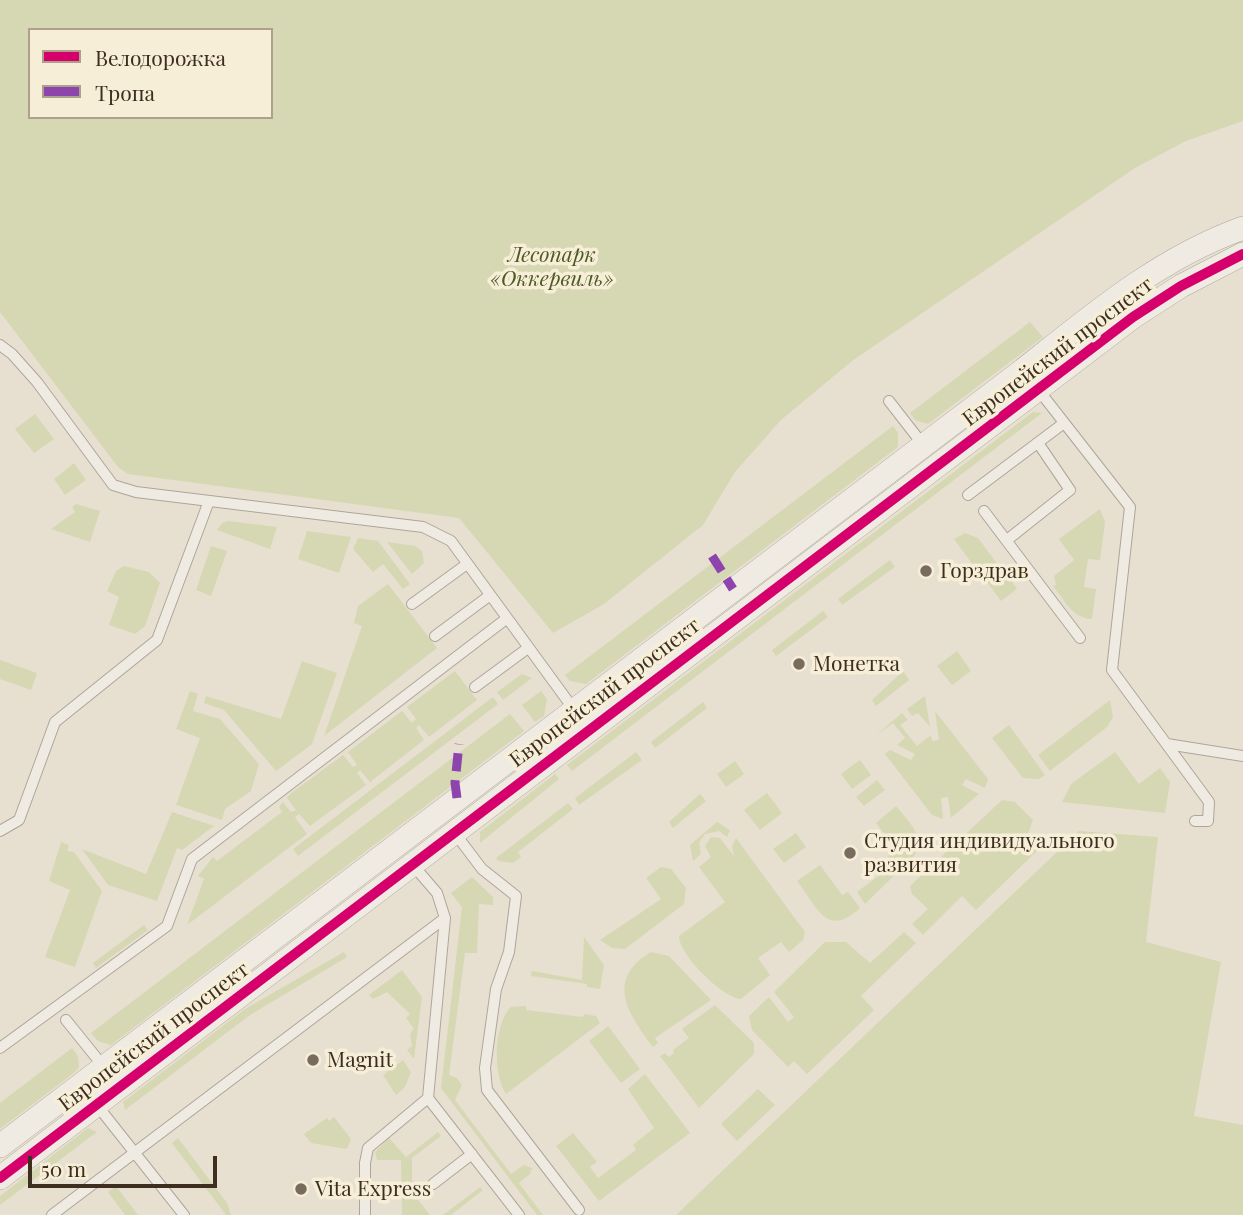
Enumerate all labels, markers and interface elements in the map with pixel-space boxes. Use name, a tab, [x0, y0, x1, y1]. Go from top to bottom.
legend	[28, 28, 273, 119]
text: Велодорожка	[95, 43, 226, 71]
text: Тропа	[95, 78, 155, 106]
park label: Лесопарк «Оккервиль»	[490, 242, 614, 292]
street label: Европейский проспект	[958, 272, 1158, 432]
place label: Горздрав	[940, 558, 1029, 584]
marker: Горздрав	[918, 563, 934, 579]
street label: Европейский проспект	[505, 613, 705, 773]
place label: Монетка	[813, 651, 900, 677]
marker: Монетка	[791, 656, 807, 672]
place label: Студия индивидуального развития	[864, 828, 1115, 878]
marker: Студия индивидуального развития	[842, 845, 858, 861]
street label: Европейский проспект	[54, 957, 254, 1117]
place label: Magnit	[327, 1047, 393, 1073]
marker: Magnit	[305, 1052, 321, 1068]
scale bar	[32, 1142, 220, 1186]
text: 50 m	[41, 1154, 86, 1182]
place label: Vita Express	[315, 1176, 431, 1202]
marker: Vita Express	[293, 1181, 309, 1197]

